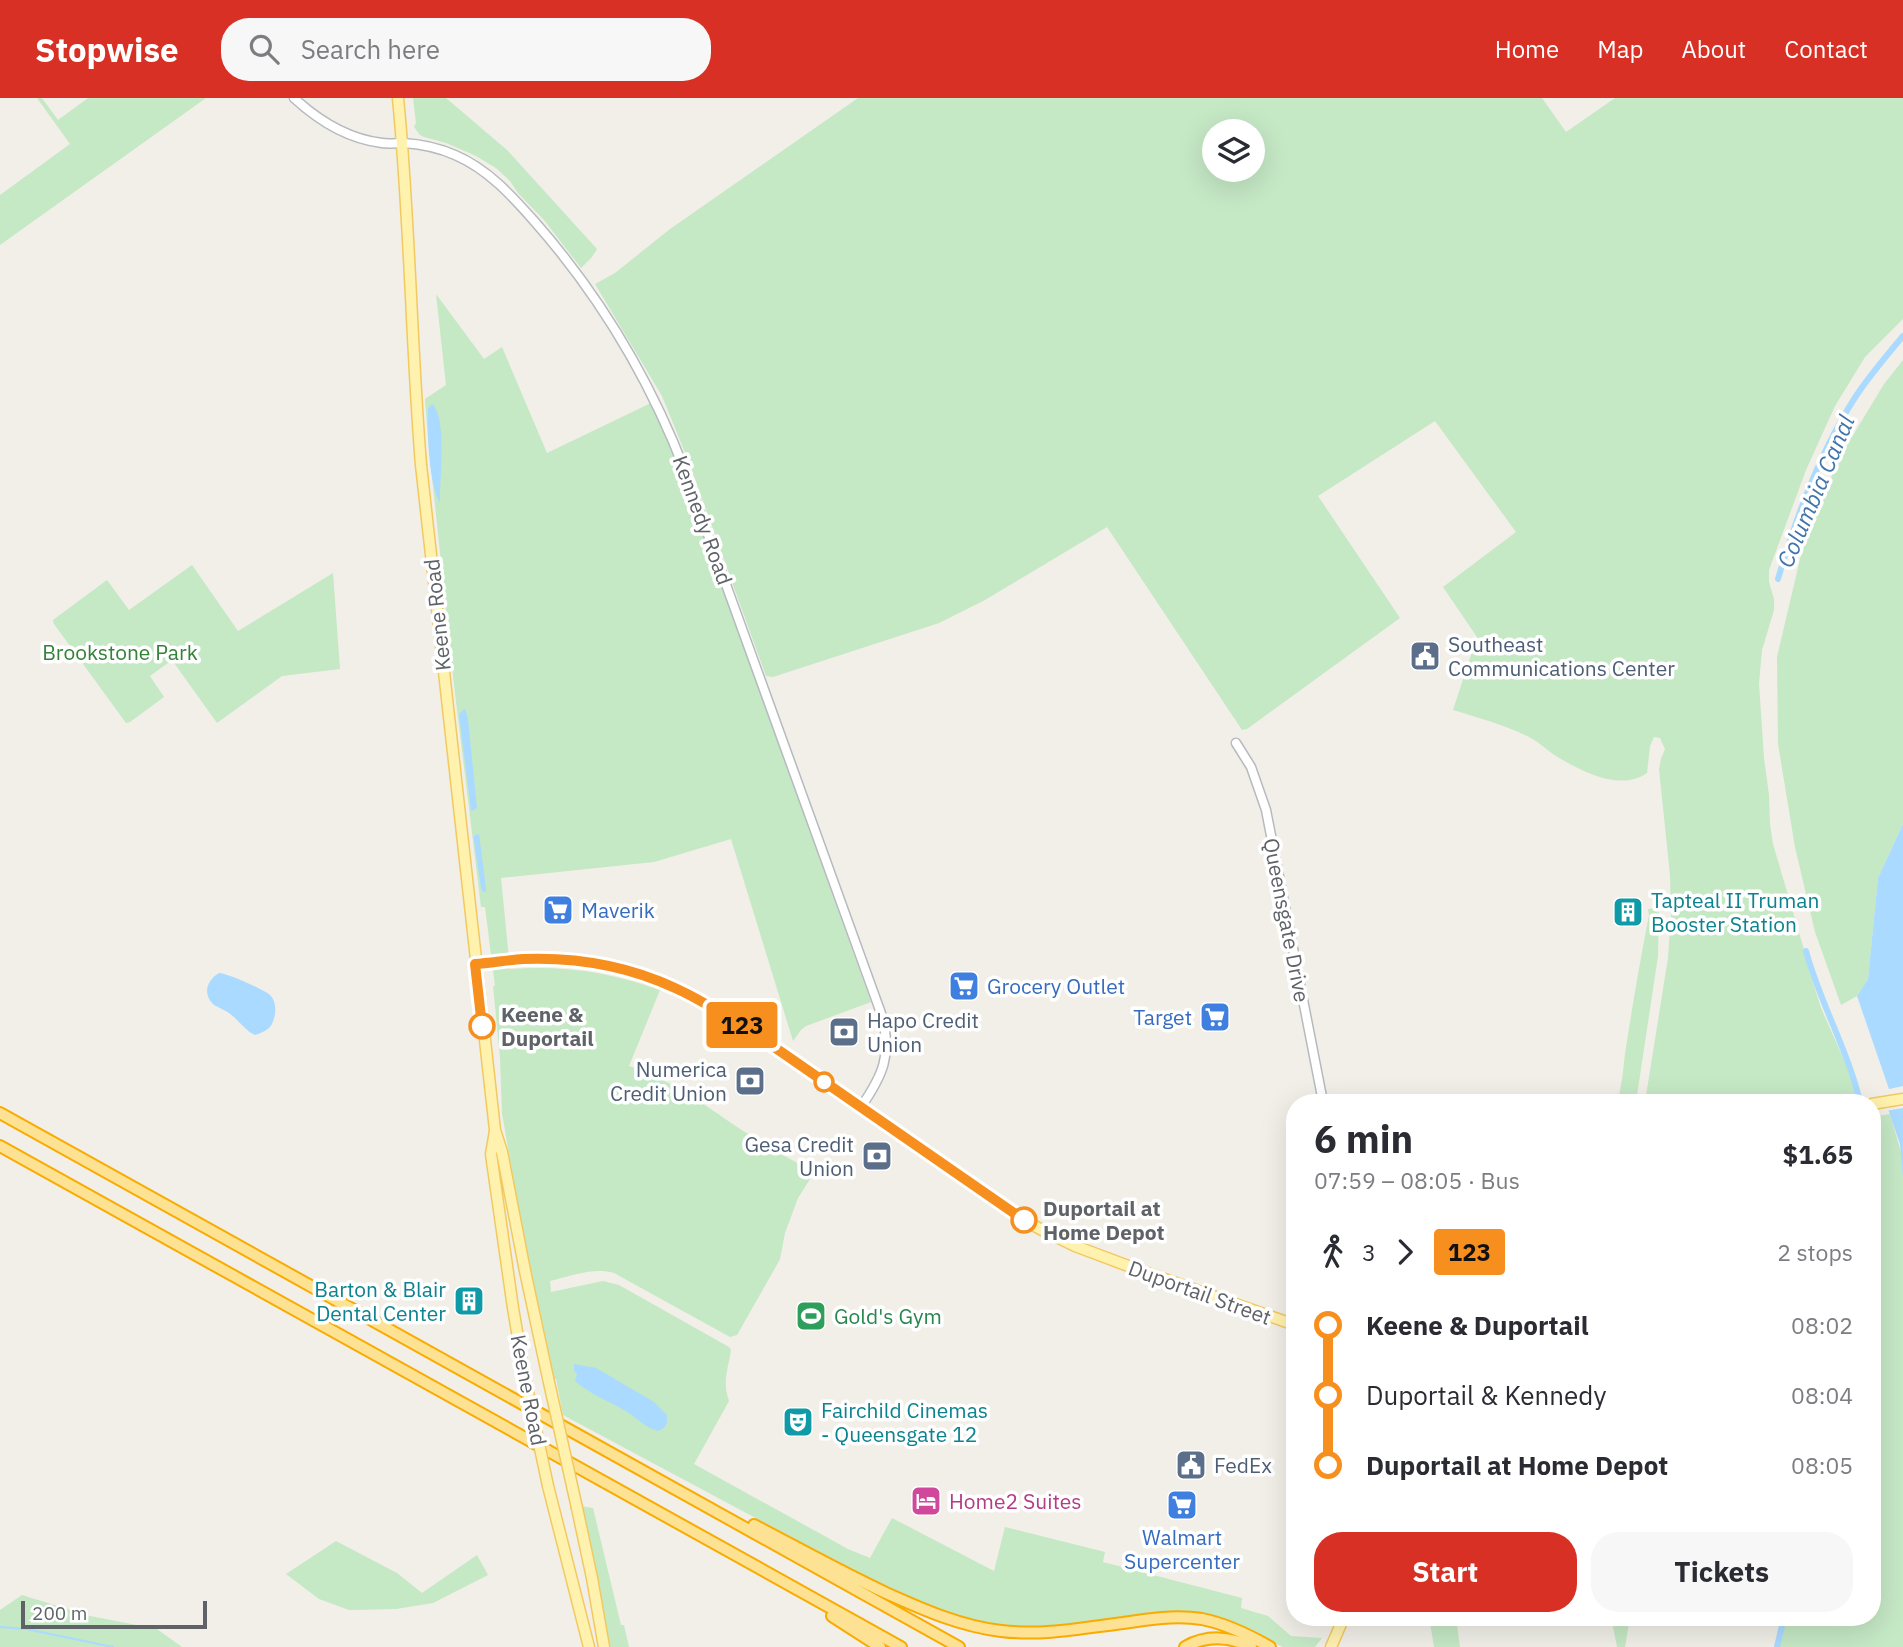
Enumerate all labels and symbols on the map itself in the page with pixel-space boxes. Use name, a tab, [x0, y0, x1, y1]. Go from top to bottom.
water label: Columbia Canal	[1769, 409, 1861, 572]
street label: Kennedy Road	[667, 451, 739, 589]
street label: Keene Road	[417, 558, 457, 672]
place label: Southeast Communications Center	[1448, 630, 1675, 682]
park label: Brookstone Park	[42, 638, 198, 666]
public building icon: Southeast Communications Center	[1408, 639, 1442, 673]
street label: Queensgate Drive	[1257, 836, 1317, 1004]
place label: Tapteal II Truman Booster Station	[1651, 886, 1819, 938]
supermarket icon: Maverik	[541, 893, 575, 927]
building icon: Tapteal II Truman Booster Station	[1611, 895, 1645, 929]
place label: Maverik	[581, 896, 655, 924]
supermarket icon: Grocery Outlet	[947, 969, 981, 1003]
place label: Grocery Outlet	[987, 972, 1125, 1000]
place label: Keene & Duportail	[501, 1000, 594, 1052]
supermarket icon: Target	[1198, 1000, 1232, 1034]
line badge: 123	[702, 1002, 782, 1048]
place label: Target	[1133, 1003, 1192, 1031]
place label: Hapo Credit Union	[867, 1006, 979, 1058]
marker: Keene & Duportail	[469, 1013, 495, 1039]
bank icon: Hapo Credit Union	[827, 1015, 861, 1049]
place label: Numerica Credit Union	[610, 1055, 727, 1107]
bank icon: Numerica Credit Union	[733, 1064, 767, 1098]
unlabelled marker	[814, 1072, 834, 1092]
place label: Gesa Credit Union	[745, 1130, 854, 1182]
bank icon: Gesa Credit Union	[860, 1139, 894, 1173]
place label: Duportail at Home Depot	[1043, 1194, 1165, 1246]
marker: Duportail at Home Depot	[1011, 1207, 1037, 1233]
street label: Duportail Street	[1125, 1253, 1275, 1331]
place label: Barton & Blair Dental Center	[314, 1275, 446, 1327]
building icon: Barton & Blair Dental Center	[452, 1284, 486, 1318]
sports icon: Gold's Gym	[794, 1299, 828, 1333]
place label: Gold's Gym	[834, 1302, 942, 1330]
street label: Keene Road	[505, 1332, 553, 1448]
place label: Fairchild Cinemas - Queensgate 12	[821, 1396, 988, 1448]
theatre icon: Fairchild Cinemas - Queensgate 12	[781, 1405, 815, 1439]
public building icon: FedEx	[1174, 1448, 1208, 1482]
place label: FedEx	[1214, 1451, 1272, 1479]
hotel icon: Home2 Suites	[909, 1484, 943, 1518]
place label: Home2 Suites	[949, 1487, 1081, 1515]
supermarket icon: Walmart Supercenter	[1165, 1488, 1199, 1522]
place label: Walmart Supercenter	[1124, 1523, 1240, 1575]
scale bar	[21, 1598, 206, 1630]

